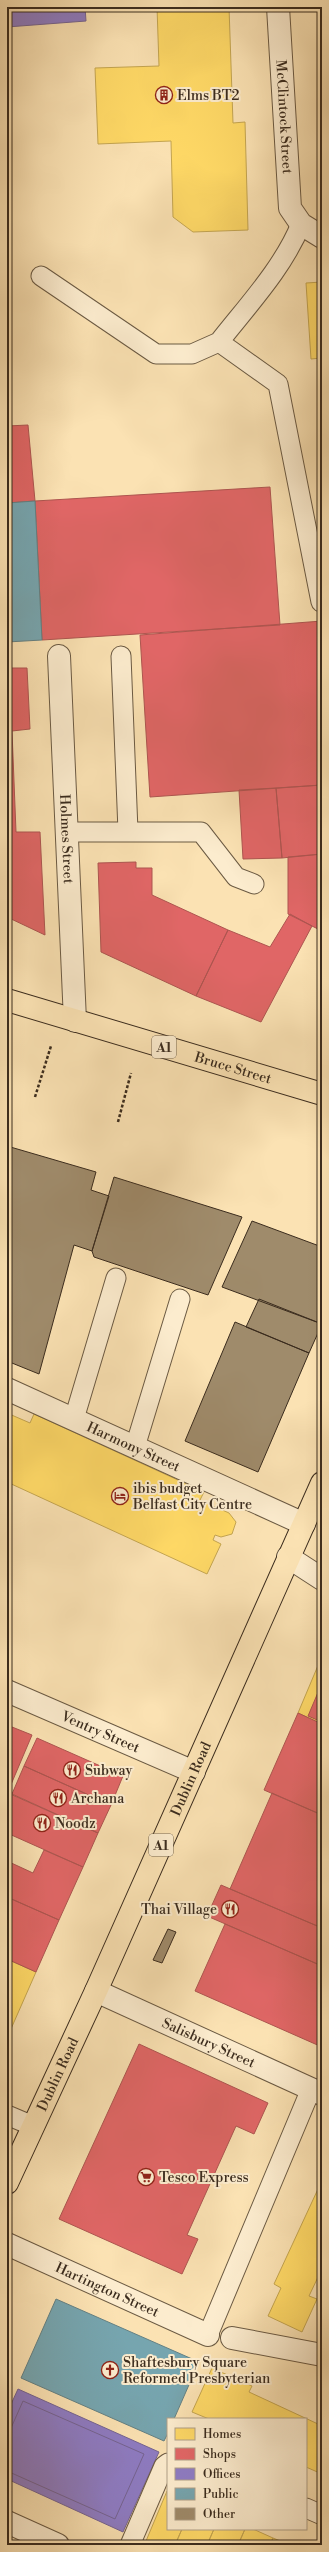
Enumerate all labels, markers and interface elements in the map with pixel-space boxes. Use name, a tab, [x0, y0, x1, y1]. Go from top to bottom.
street label: McClintock Street	[271, 59, 296, 174]
building icon: Elms BT2	[154, 85, 174, 105]
place label: Elms BT2	[177, 87, 240, 105]
street label: Holmes Street	[55, 794, 77, 884]
road number: A1	[152, 1036, 176, 1058]
street label: Bruce Street	[191, 1048, 274, 1088]
street label: Harmony Street	[84, 1418, 183, 1476]
place label: ibis budget Belfast City Centre	[132, 1480, 252, 1514]
hotel icon: ibis budget Belfast City Centre	[110, 1486, 130, 1506]
street label: Ventry Street	[57, 1707, 142, 1757]
street label: Dublin Road	[167, 1739, 216, 1819]
restaurant icon: Subway	[62, 1760, 82, 1780]
place label: Subway	[85, 1762, 133, 1780]
restaurant icon: Archana	[48, 1788, 68, 1808]
place label: Archana	[70, 1790, 125, 1808]
restaurant icon: Noodz	[32, 1813, 52, 1833]
place label: Noodz	[55, 1815, 96, 1833]
road number: A1	[149, 1834, 173, 1856]
restaurant icon: Thai Village	[220, 1899, 240, 1919]
place label: Thai Village	[141, 1901, 217, 1919]
street label: Salisbury Street	[159, 2014, 258, 2072]
street label: Dublin Road	[34, 2035, 83, 2114]
supermarket icon: Tesco Express	[136, 2167, 156, 2187]
place label: Tesco Express	[159, 2169, 249, 2187]
street label: Hartington Street	[52, 2259, 162, 2322]
place label: Shaftesbury Square Reformed Presbyterian	[123, 2354, 271, 2388]
church icon: Shaftesbury Square Reformed Presbyterian	[100, 2360, 120, 2380]
legend	[167, 2418, 307, 2530]
text: Homes	[203, 2427, 241, 2442]
text: Shops	[203, 2447, 236, 2462]
text: Offices	[203, 2467, 241, 2482]
text: Public	[203, 2487, 239, 2502]
text: Other	[203, 2507, 235, 2522]

